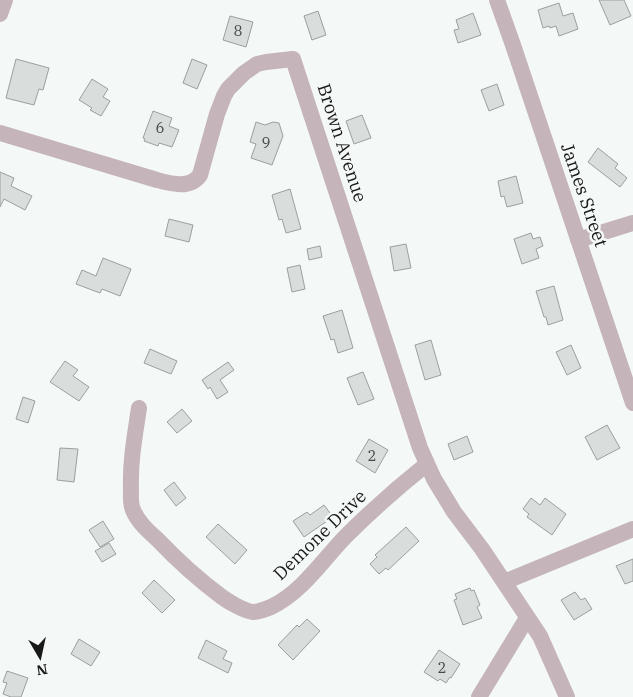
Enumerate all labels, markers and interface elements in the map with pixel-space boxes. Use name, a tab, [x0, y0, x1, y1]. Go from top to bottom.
house number: 8	[233, 21, 243, 40]
street label: Brown Avenue	[313, 81, 372, 205]
house number: 6	[155, 118, 165, 137]
house number: 9	[261, 133, 271, 152]
street label: James Street	[556, 140, 613, 250]
house number: 2	[367, 446, 377, 465]
street label: Demone Drive	[268, 485, 371, 585]
north arrow	[15, 632, 65, 682]
house number: 2	[437, 658, 447, 677]
text: N	[35, 660, 49, 680]

